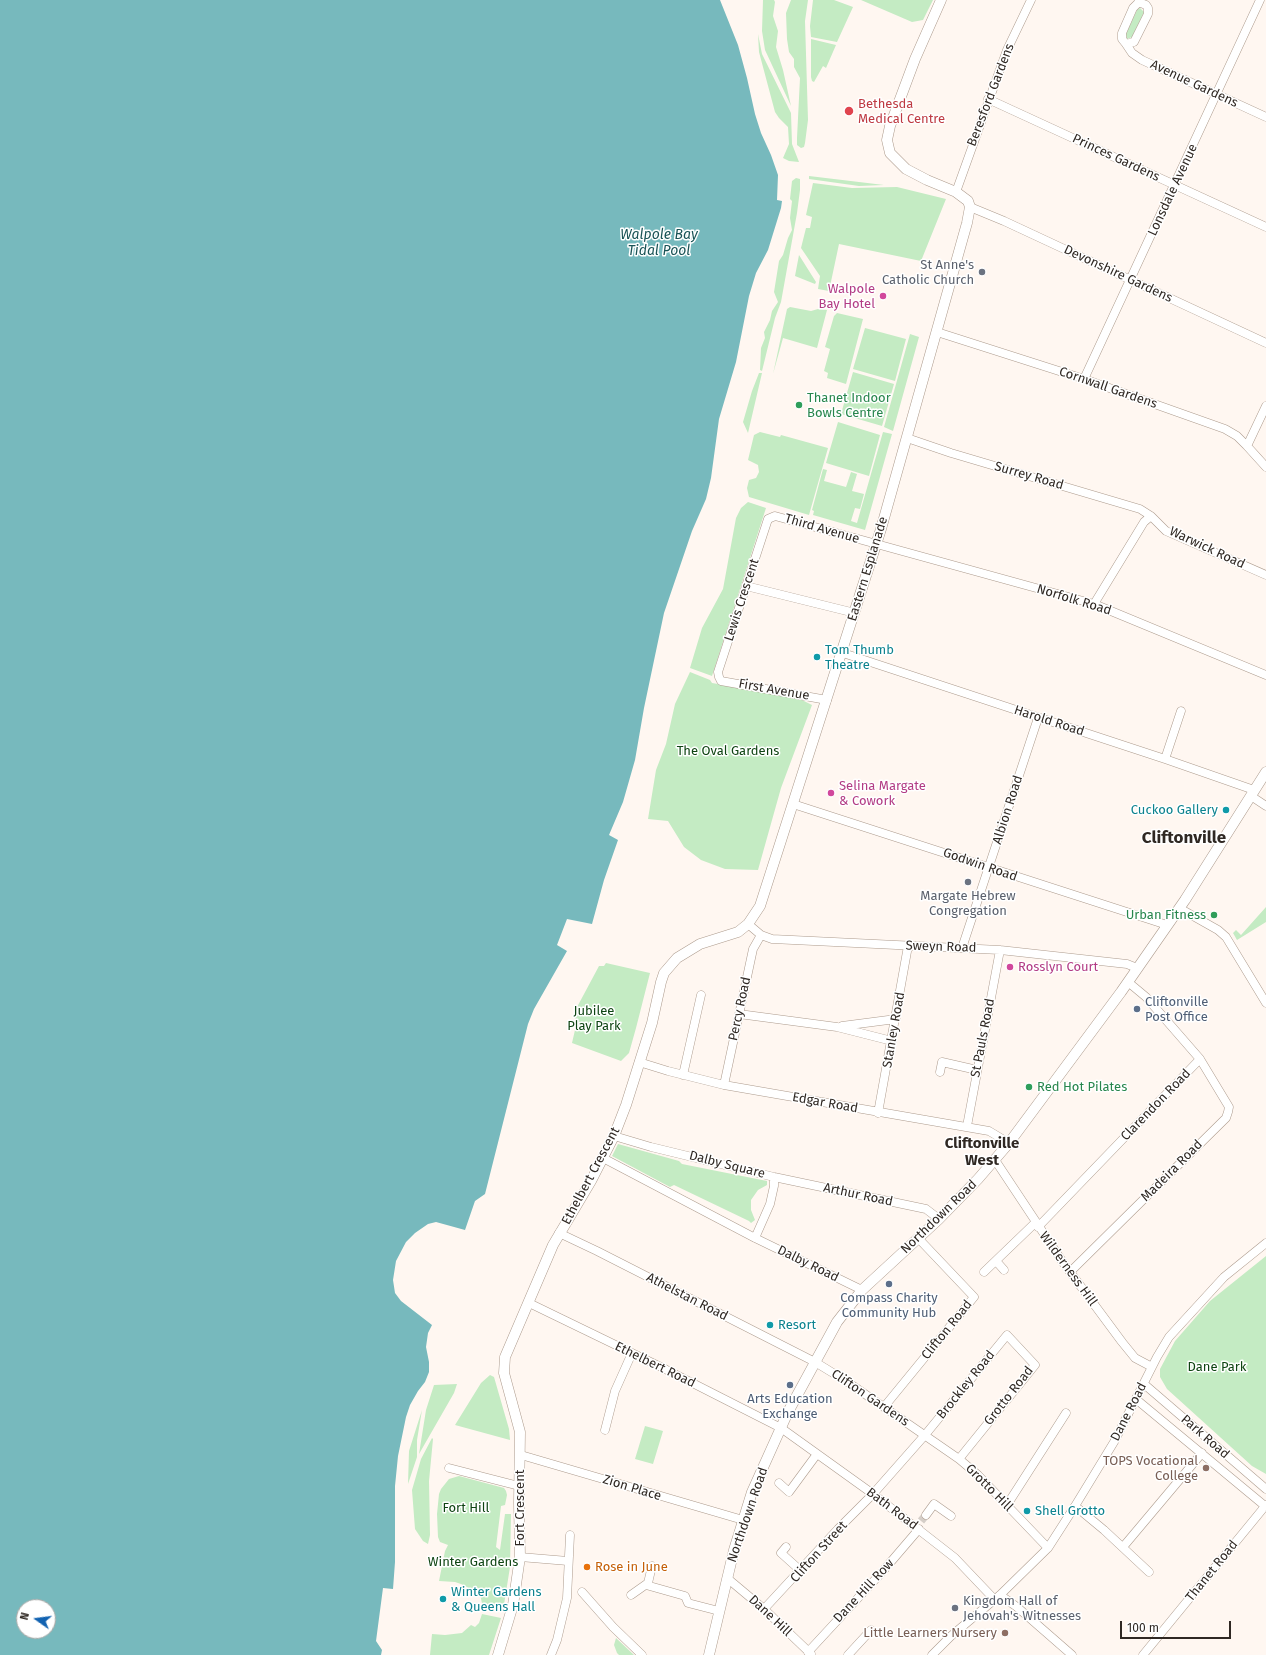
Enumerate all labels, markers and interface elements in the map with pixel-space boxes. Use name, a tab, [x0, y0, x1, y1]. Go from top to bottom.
street label: Beresford Gardens	[964, 41, 1018, 149]
street label: Avenue Gardens	[1148, 57, 1240, 111]
place label: Bethesda Medical Centre	[858, 96, 945, 127]
marker: Bethesda Medical Centre	[843, 105, 855, 117]
street label: Princes Gardens	[1070, 131, 1162, 185]
street label: Lonsdale Avenue	[1145, 142, 1201, 238]
water label: Walpole Bay Tidal Pool	[620, 227, 698, 260]
street label: Devonshire Gardens	[1061, 242, 1175, 306]
place label: St Anne's Catholic Church	[882, 257, 974, 288]
marker: St Anne's Catholic Church	[977, 267, 987, 277]
place label: Walpole Bay Hotel	[819, 281, 875, 312]
marker: Walpole Bay Hotel	[878, 291, 888, 301]
street label: Cornwall Gardens	[1057, 364, 1159, 412]
place label: Thanet Indoor Bowls Centre	[807, 390, 891, 421]
marker: Thanet Indoor Bowls Centre	[794, 400, 804, 410]
street label: Surrey Road	[993, 459, 1065, 493]
street label: Third Avenue	[783, 511, 861, 547]
street label: Eastern Esplanade	[845, 515, 891, 623]
street label: Warwick Road	[1167, 524, 1247, 572]
street label: Lewis Crescent	[721, 557, 763, 643]
street label: Norfolk Road	[1035, 581, 1113, 619]
place label: Tom Thumb Theatre	[825, 642, 894, 673]
marker: Tom Thumb Theatre	[812, 652, 822, 662]
street label: First Avenue	[737, 676, 811, 704]
street label: Harold Road	[1012, 702, 1086, 740]
park label: The Oval Gardens	[677, 743, 779, 759]
street label: Albion Road	[990, 774, 1026, 846]
place label: Selina Margate & Cowork	[839, 778, 926, 809]
marker: Selina Margate & Cowork	[826, 788, 836, 798]
place label: Cuckoo Gallery	[1131, 802, 1218, 818]
marker: Cuckoo Gallery	[1221, 805, 1231, 815]
district label: Cliftonville	[1142, 828, 1226, 848]
street label: Godwin Road	[941, 845, 1019, 885]
marker: Margate Hebrew Congregation	[963, 877, 973, 887]
place label: Margate Hebrew Congregation	[920, 888, 1016, 919]
place label: Urban Fitness	[1126, 907, 1206, 923]
marker: Urban Fitness	[1209, 910, 1219, 920]
street label: Sweyn Road	[905, 938, 977, 956]
place label: Rosslyn Court	[1018, 959, 1098, 975]
marker: Rosslyn Court	[1005, 962, 1015, 972]
street label: Percy Road	[726, 976, 754, 1042]
street label: Stanley Road	[880, 991, 908, 1069]
place label: Cliftonville Post Office	[1145, 994, 1208, 1025]
street label: St Pauls Road	[968, 997, 998, 1079]
park label: Jubilee Play Park	[567, 1003, 621, 1034]
marker: Cliftonville Post Office	[1132, 1004, 1142, 1014]
street label: Clarendon Road	[1118, 1066, 1194, 1144]
place label: Red Hot Pilates	[1037, 1079, 1127, 1095]
marker: Red Hot Pilates	[1024, 1082, 1034, 1092]
street label: Edgar Road	[791, 1090, 859, 1116]
street label: Ethelbert Crescent	[559, 1125, 623, 1227]
district label: Cliftonville West	[945, 1135, 1019, 1170]
street label: Madeira Road	[1138, 1137, 1206, 1205]
street label: Dalby Square	[687, 1148, 767, 1182]
street label: Northdown Road	[898, 1177, 980, 1257]
street label: Arthur Road	[822, 1180, 894, 1210]
street label: Wilderness Hill	[1036, 1229, 1100, 1309]
street label: Dalby Road	[775, 1242, 841, 1286]
street label: Athelstan Road	[644, 1270, 730, 1324]
marker: Compass Charity Community Hub	[884, 1279, 894, 1289]
place label: Compass Charity Community Hub	[840, 1290, 938, 1321]
street label: Clifton Road	[918, 1297, 976, 1363]
place label: Resort	[778, 1317, 816, 1333]
marker: Resort	[765, 1320, 775, 1330]
street label: Ethelbert Road	[612, 1339, 698, 1391]
street label: Brockley Road	[934, 1348, 998, 1422]
park label: Dane Park	[1187, 1359, 1247, 1375]
street label: Grotto Road	[981, 1363, 1037, 1429]
street label: Clifton Gardens	[828, 1366, 912, 1430]
marker: Arts Education Exchange	[785, 1380, 795, 1390]
street label: Dane Road	[1108, 1380, 1150, 1444]
place label: Arts Education Exchange	[747, 1391, 833, 1422]
street label: Park Road	[1178, 1412, 1232, 1462]
place label: TOPS Vocational College	[1103, 1453, 1198, 1484]
street label: Grotto Hill	[962, 1461, 1016, 1515]
marker: TOPS Vocational College	[1201, 1463, 1211, 1473]
street label: Northdown Road	[724, 1465, 772, 1565]
street label: Fort Crescent	[512, 1470, 528, 1546]
street label: Zion Place	[601, 1472, 663, 1504]
street label: Bath Road	[863, 1485, 921, 1533]
park label: Fort Hill	[443, 1500, 489, 1516]
place label: Shell Grotto	[1035, 1503, 1105, 1519]
marker: Shell Grotto	[1022, 1506, 1032, 1516]
street label: Clifton Street	[787, 1518, 851, 1586]
street label: Thanet Road	[1183, 1537, 1241, 1605]
park label: Winter Gardens	[428, 1554, 518, 1570]
street label: Dane Hill Row	[830, 1556, 898, 1626]
place label: Rose in June	[595, 1559, 668, 1575]
marker: Rose in June	[582, 1562, 592, 1572]
place label: Winter Gardens & Queens Hall	[451, 1584, 542, 1615]
street label: Dane Hill	[745, 1592, 795, 1640]
place label: Kingdom Hall of Jehovah's Witnesses	[963, 1593, 1081, 1624]
marker: Winter Gardens & Queens Hall	[438, 1594, 448, 1604]
north arrow	[16, 1599, 56, 1639]
marker: Kingdom Hall of Jehovah's Witnesses	[950, 1603, 960, 1613]
text: N	[18, 1611, 32, 1621]
scale bar	[1122, 1613, 1233, 1639]
text: 100 m	[1127, 1621, 1159, 1635]
place label: Little Learners Nursery	[863, 1625, 997, 1641]
marker: Little Learners Nursery	[1000, 1628, 1010, 1638]

